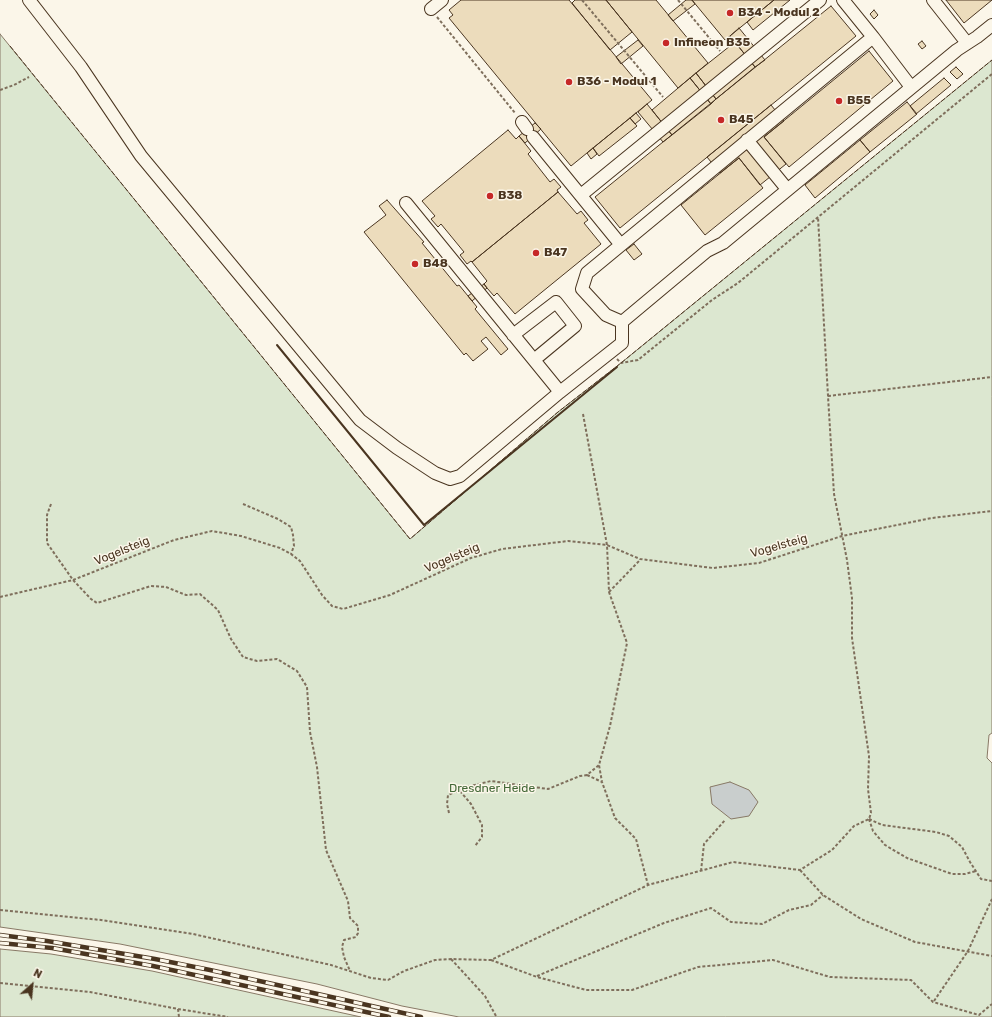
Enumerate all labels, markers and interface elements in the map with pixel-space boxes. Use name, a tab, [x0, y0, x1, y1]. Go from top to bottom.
place label: B34 - Modul 2	[738, 6, 820, 20]
marker: B34 - Modul 2	[725, 8, 735, 18]
place label: Infineon B35	[674, 36, 750, 50]
marker: Infineon B35	[661, 38, 671, 48]
place label: B36 - Modul 1	[577, 75, 656, 89]
marker: B36 - Modul 1	[564, 77, 574, 87]
place label: B55	[847, 94, 871, 108]
marker: B55	[834, 96, 844, 106]
place label: B45	[729, 113, 753, 127]
marker: B45	[716, 115, 726, 125]
place label: B38	[498, 189, 522, 203]
marker: B38	[485, 191, 495, 201]
place label: B47	[544, 246, 567, 260]
marker: B47	[531, 248, 541, 258]
place label: B48	[423, 257, 448, 271]
marker: B48	[410, 259, 420, 269]
street label: Vogelsteig	[749, 531, 809, 561]
street label: Vogelsteig	[92, 533, 152, 569]
street label: Vogelsteig	[422, 540, 482, 576]
park label: Dresdner Heide	[449, 782, 535, 796]
north arrow	[12, 965, 52, 1005]
text: N	[31, 966, 44, 981]

